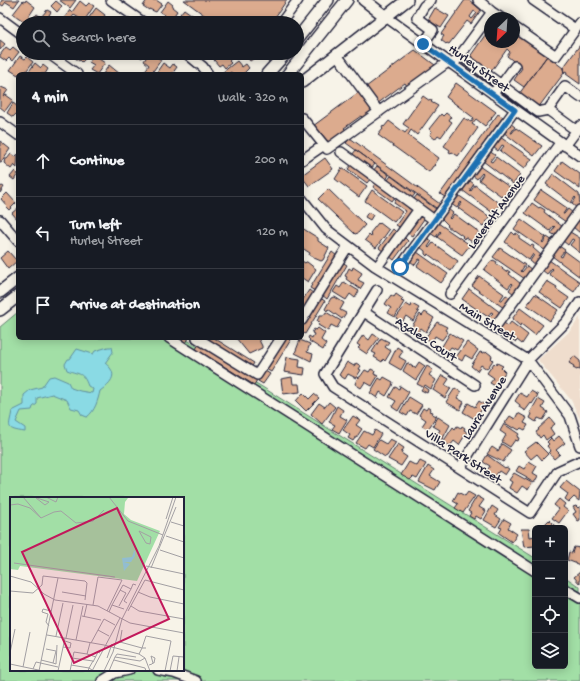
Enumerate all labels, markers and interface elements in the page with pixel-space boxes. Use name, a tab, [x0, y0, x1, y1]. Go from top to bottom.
north arrow	[484, 12, 520, 48]
search box	[16, 16, 304, 60]
icon: search	[30, 27, 52, 49]
text: Search here	[62, 29, 136, 47]
route end	[414, 35, 432, 53]
street label: Hurley Street	[445, 42, 513, 97]
text: 4 min	[32, 88, 68, 108]
text: Walk · 320 m	[218, 91, 288, 106]
icon: ahead	[32, 150, 54, 172]
text: Continue	[70, 152, 124, 170]
text: 200 m	[255, 153, 288, 168]
street label: Leverett Avenue	[465, 172, 529, 252]
text: Turn left	[70, 216, 121, 234]
icon: left	[32, 222, 54, 244]
text: 120 m	[257, 225, 288, 240]
text: Hurley Street	[70, 234, 142, 249]
route start	[391, 258, 409, 276]
icon: arrive	[32, 294, 54, 316]
text: Arrive at destination	[70, 296, 200, 314]
street label: Main Street	[456, 299, 519, 346]
street label: Azalea Court	[392, 315, 461, 366]
street label: Laura Avenue	[460, 374, 511, 443]
street label: Villa Park Street	[421, 426, 505, 488]
inset map	[10, 497, 184, 671]
map controls	[532, 525, 568, 669]
button: +	[532, 525, 568, 561]
button: −	[532, 561, 568, 597]
button: locate	[532, 597, 568, 633]
button: layers	[532, 633, 568, 669]

